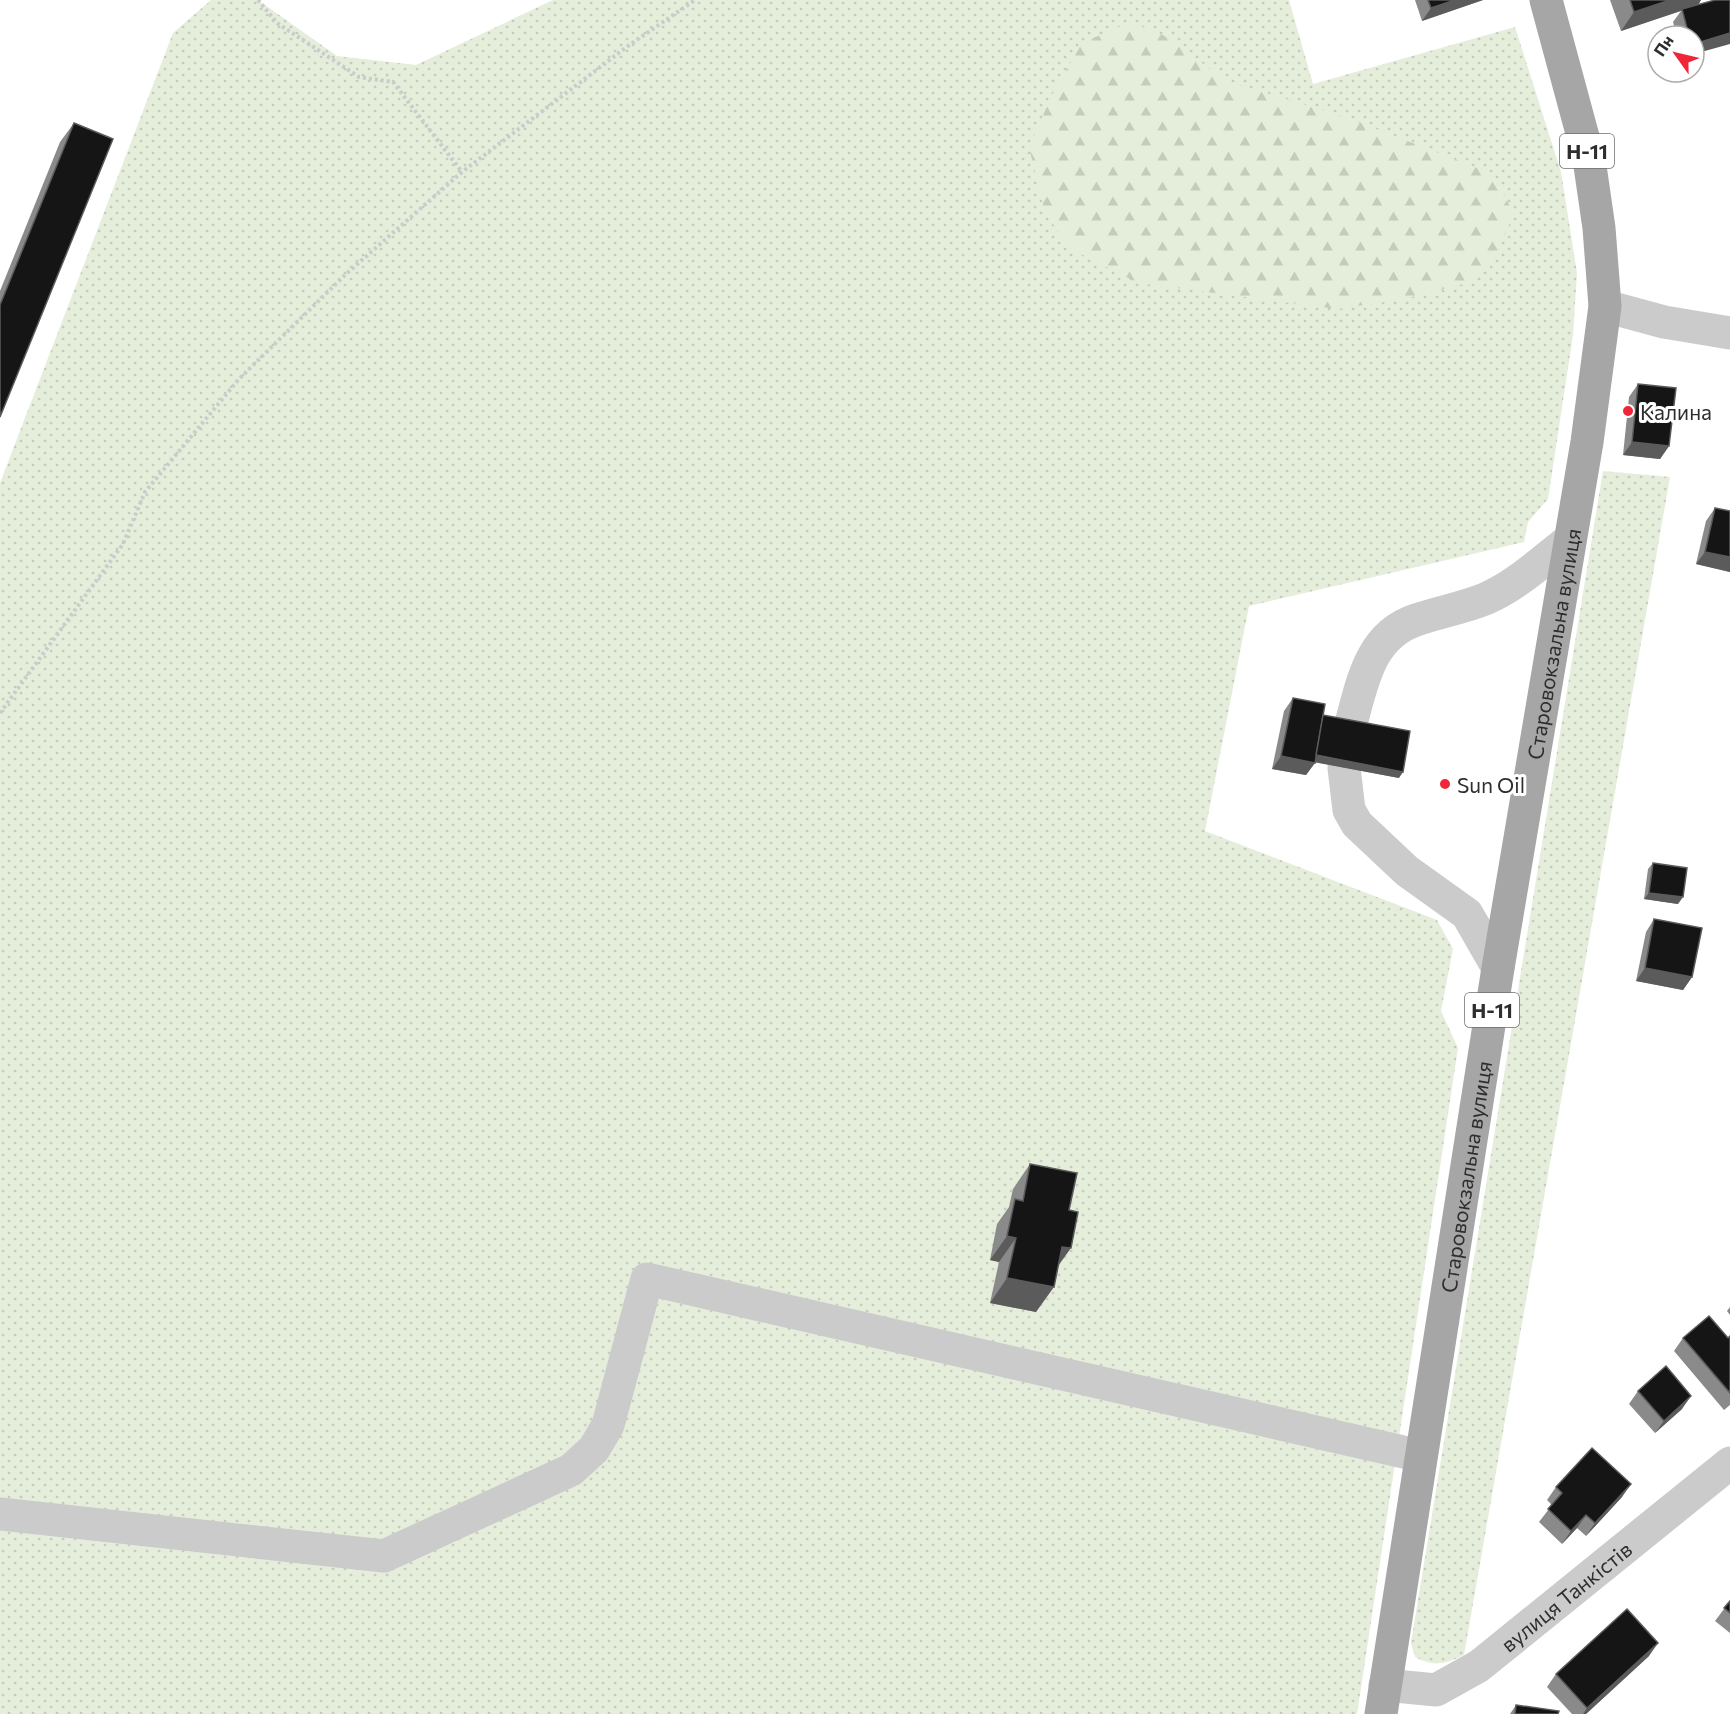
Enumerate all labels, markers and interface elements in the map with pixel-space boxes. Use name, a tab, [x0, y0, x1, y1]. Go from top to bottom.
north arrow	[1646, 24, 1706, 84]
text: Пн	[1649, 31, 1677, 59]
road number: Н-11	[1560, 134, 1614, 168]
place label: Калина	[1640, 399, 1712, 424]
marker: Калина	[1621, 404, 1635, 418]
street label: Старовокзальна вулиця	[1521, 526, 1585, 761]
place label: Sun Oil	[1457, 772, 1525, 797]
marker: Sun Oil	[1438, 777, 1452, 791]
road number: Н-11	[1465, 993, 1519, 1027]
street label: Старовокзальна вулиця	[1435, 1059, 1496, 1294]
street label: вулиця Танкістів	[1495, 1536, 1636, 1656]

